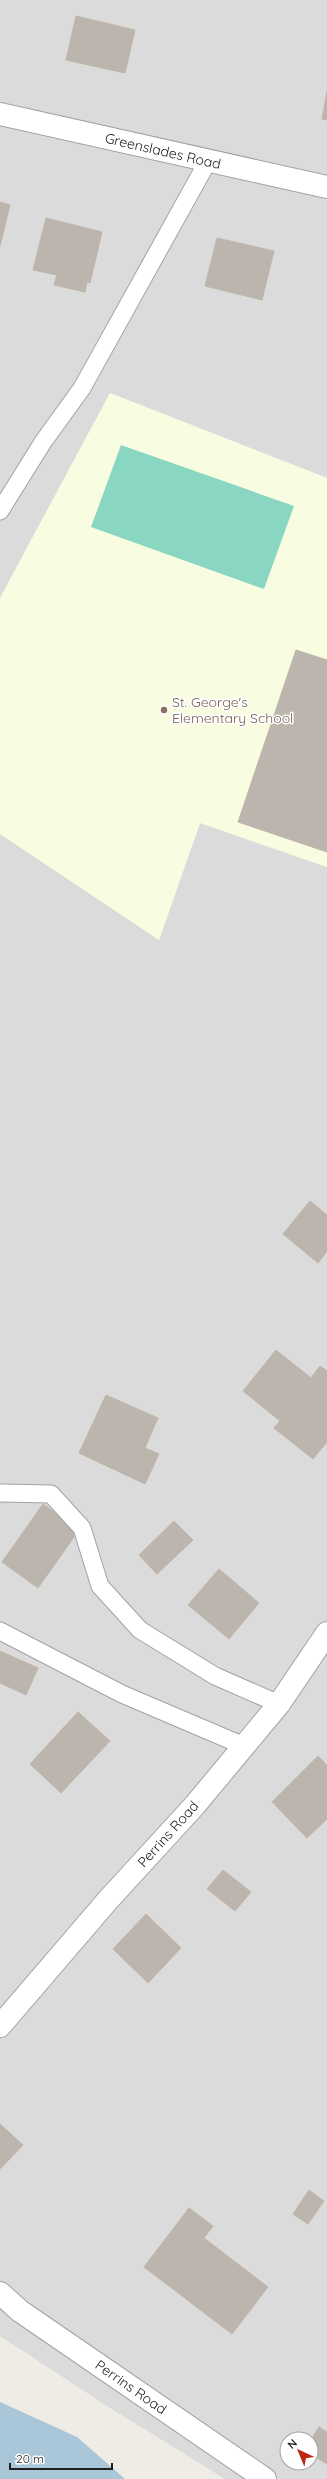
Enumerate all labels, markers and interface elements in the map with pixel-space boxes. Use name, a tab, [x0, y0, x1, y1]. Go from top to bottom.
street label: Greenslades Road	[103, 129, 223, 173]
place label: St. George's Elementary School	[172, 693, 293, 727]
marker: St. George's Elementary School	[159, 705, 169, 715]
street label: Perrins Road	[134, 1797, 202, 1871]
street label: Perrins Road	[92, 2356, 170, 2418]
north arrow	[279, 2431, 319, 2471]
text: N	[284, 2436, 300, 2452]
scale bar	[10, 2445, 112, 2471]
text: 20 m	[16, 2451, 44, 2466]

